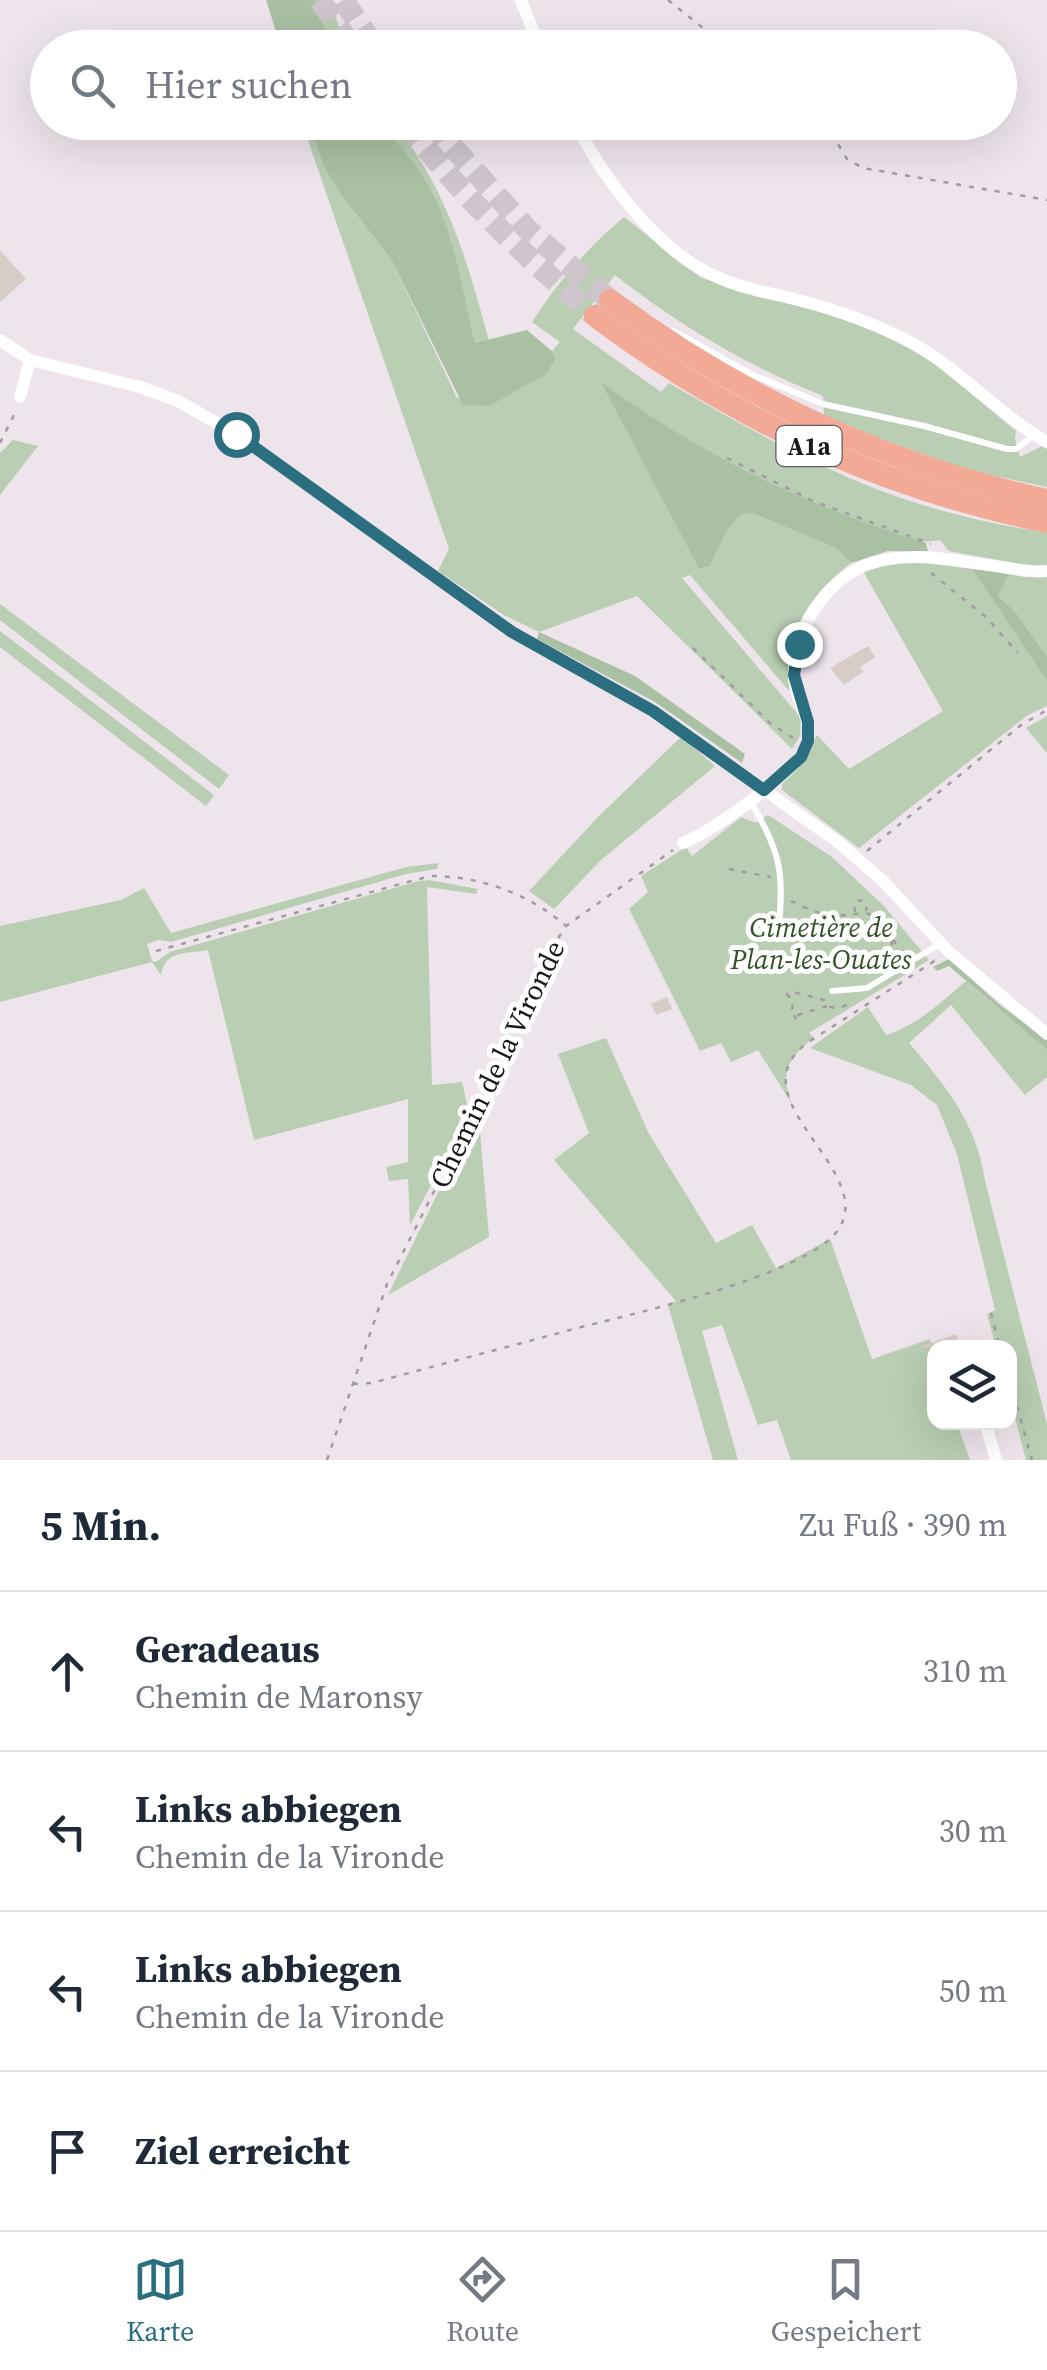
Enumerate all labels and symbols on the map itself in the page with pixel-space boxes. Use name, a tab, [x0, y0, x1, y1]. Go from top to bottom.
route start	[214, 412, 260, 458]
road number: A1a	[776, 426, 842, 466]
route end	[777, 622, 823, 668]
park label: Cimetière de Plan-les-Ouates	[730, 908, 912, 978]
street label: Chemin de la Vironde	[421, 934, 573, 1194]

